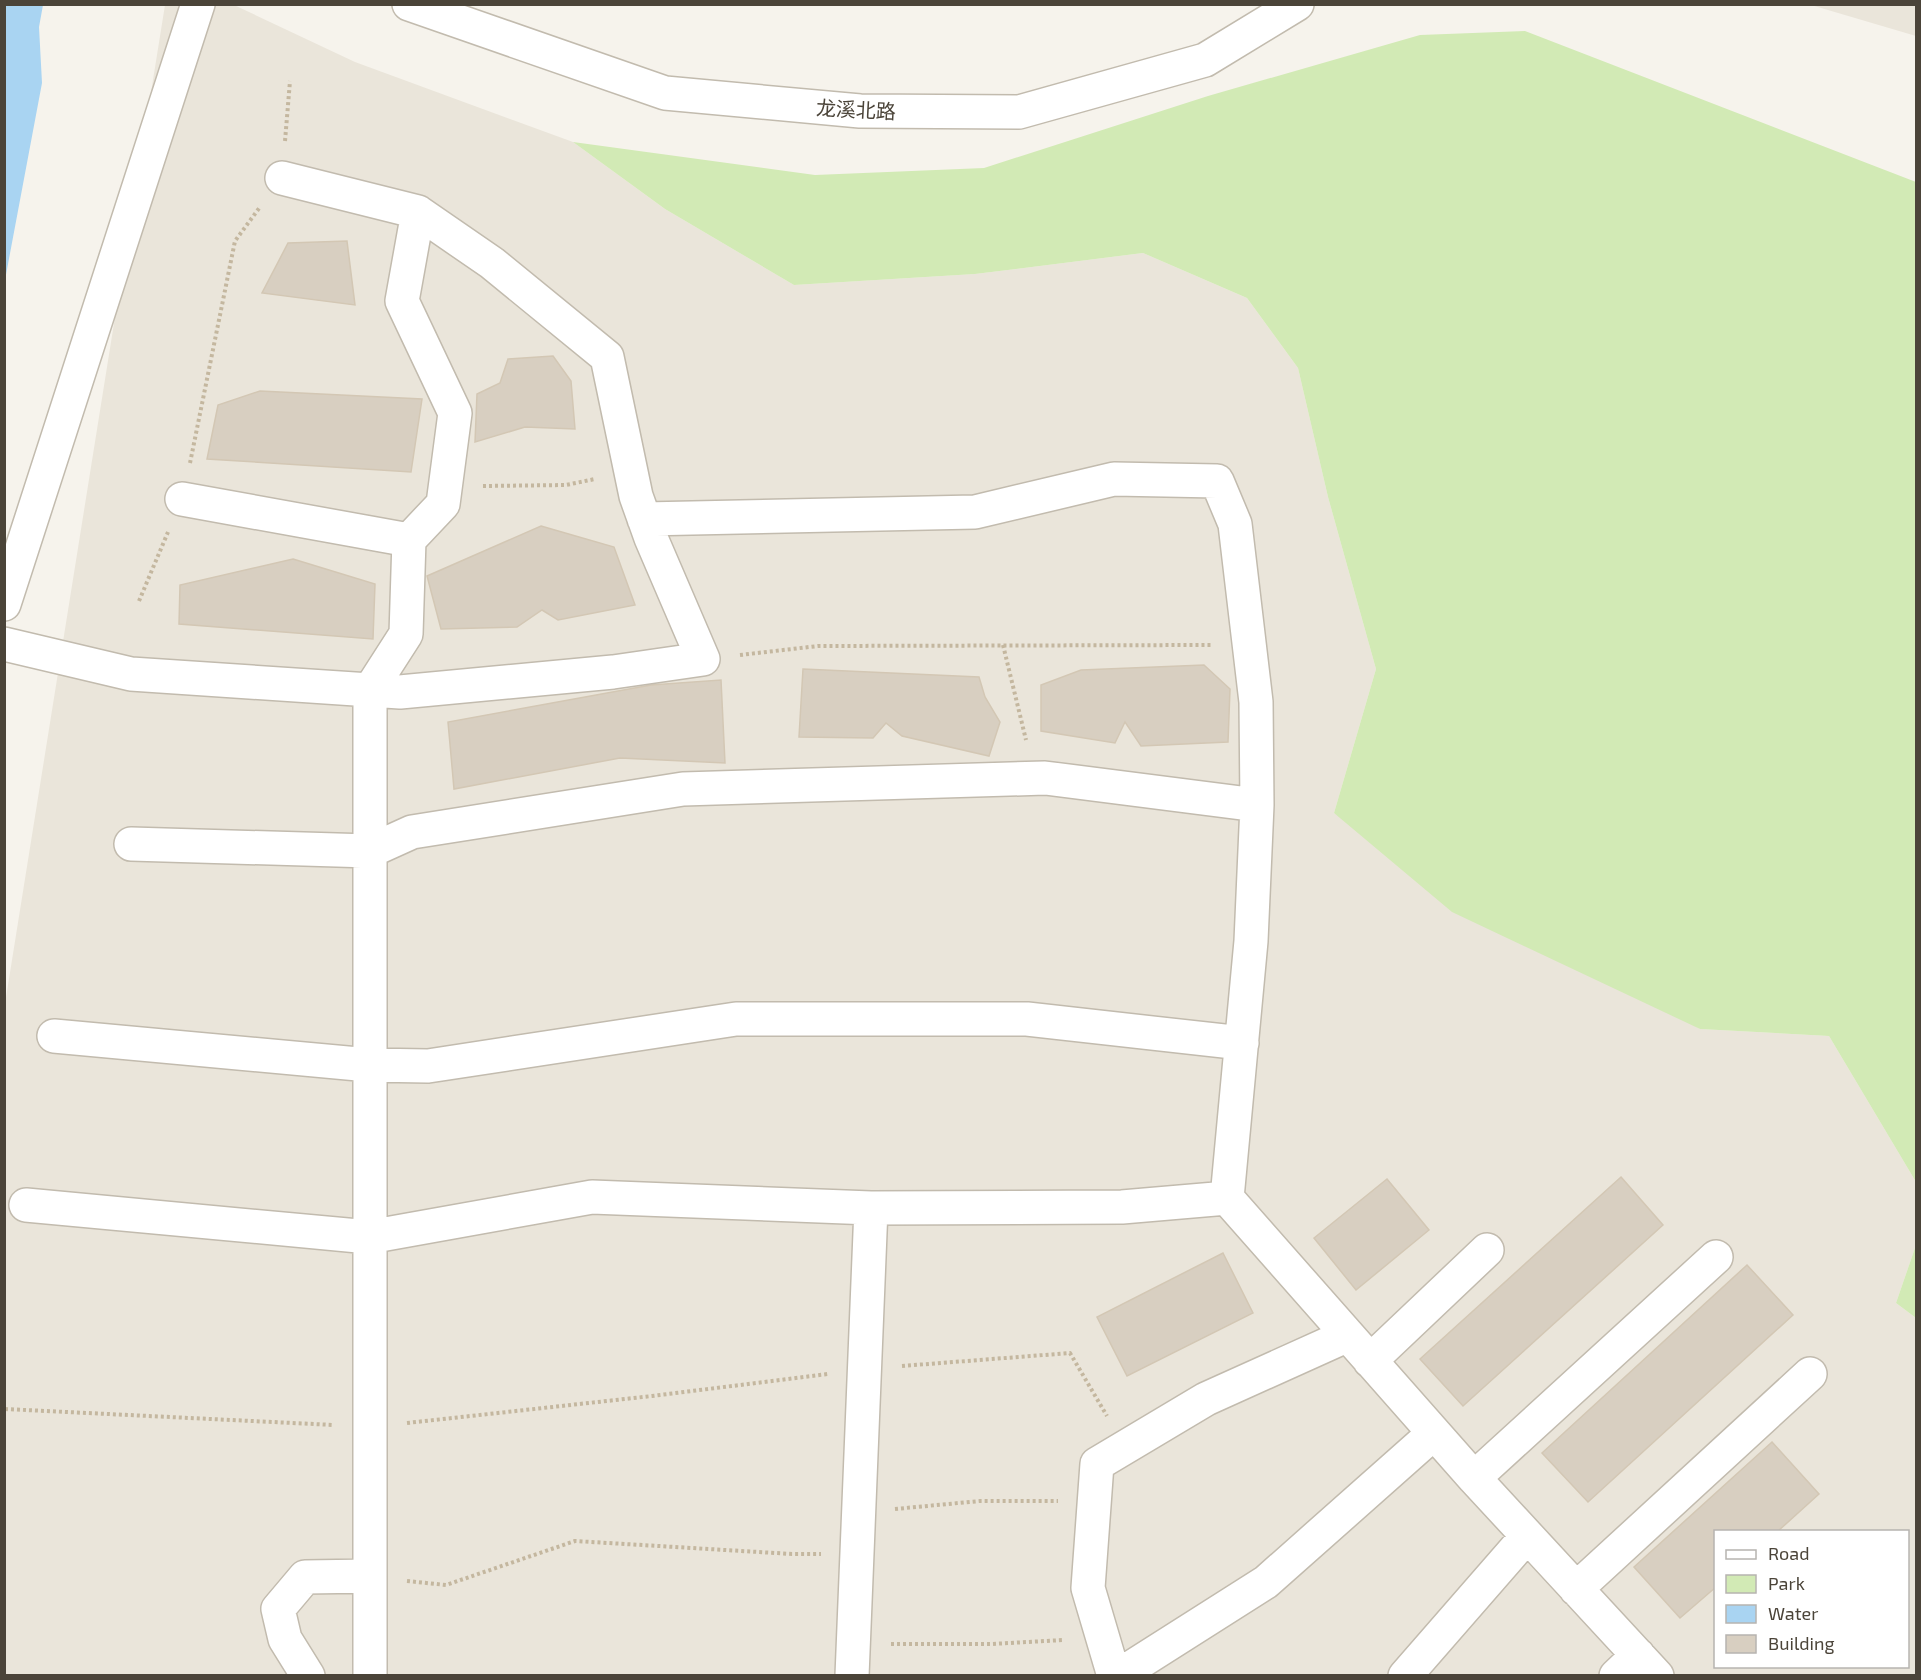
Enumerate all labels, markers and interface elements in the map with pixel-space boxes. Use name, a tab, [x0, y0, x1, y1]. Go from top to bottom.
street label: 龙溪北路	[815, 95, 897, 123]
legend	[1714, 1530, 1909, 1668]
text: Road	[1768, 1542, 1809, 1564]
text: Park	[1768, 1572, 1805, 1594]
text: Water	[1768, 1602, 1818, 1624]
text: Building	[1768, 1632, 1835, 1654]

